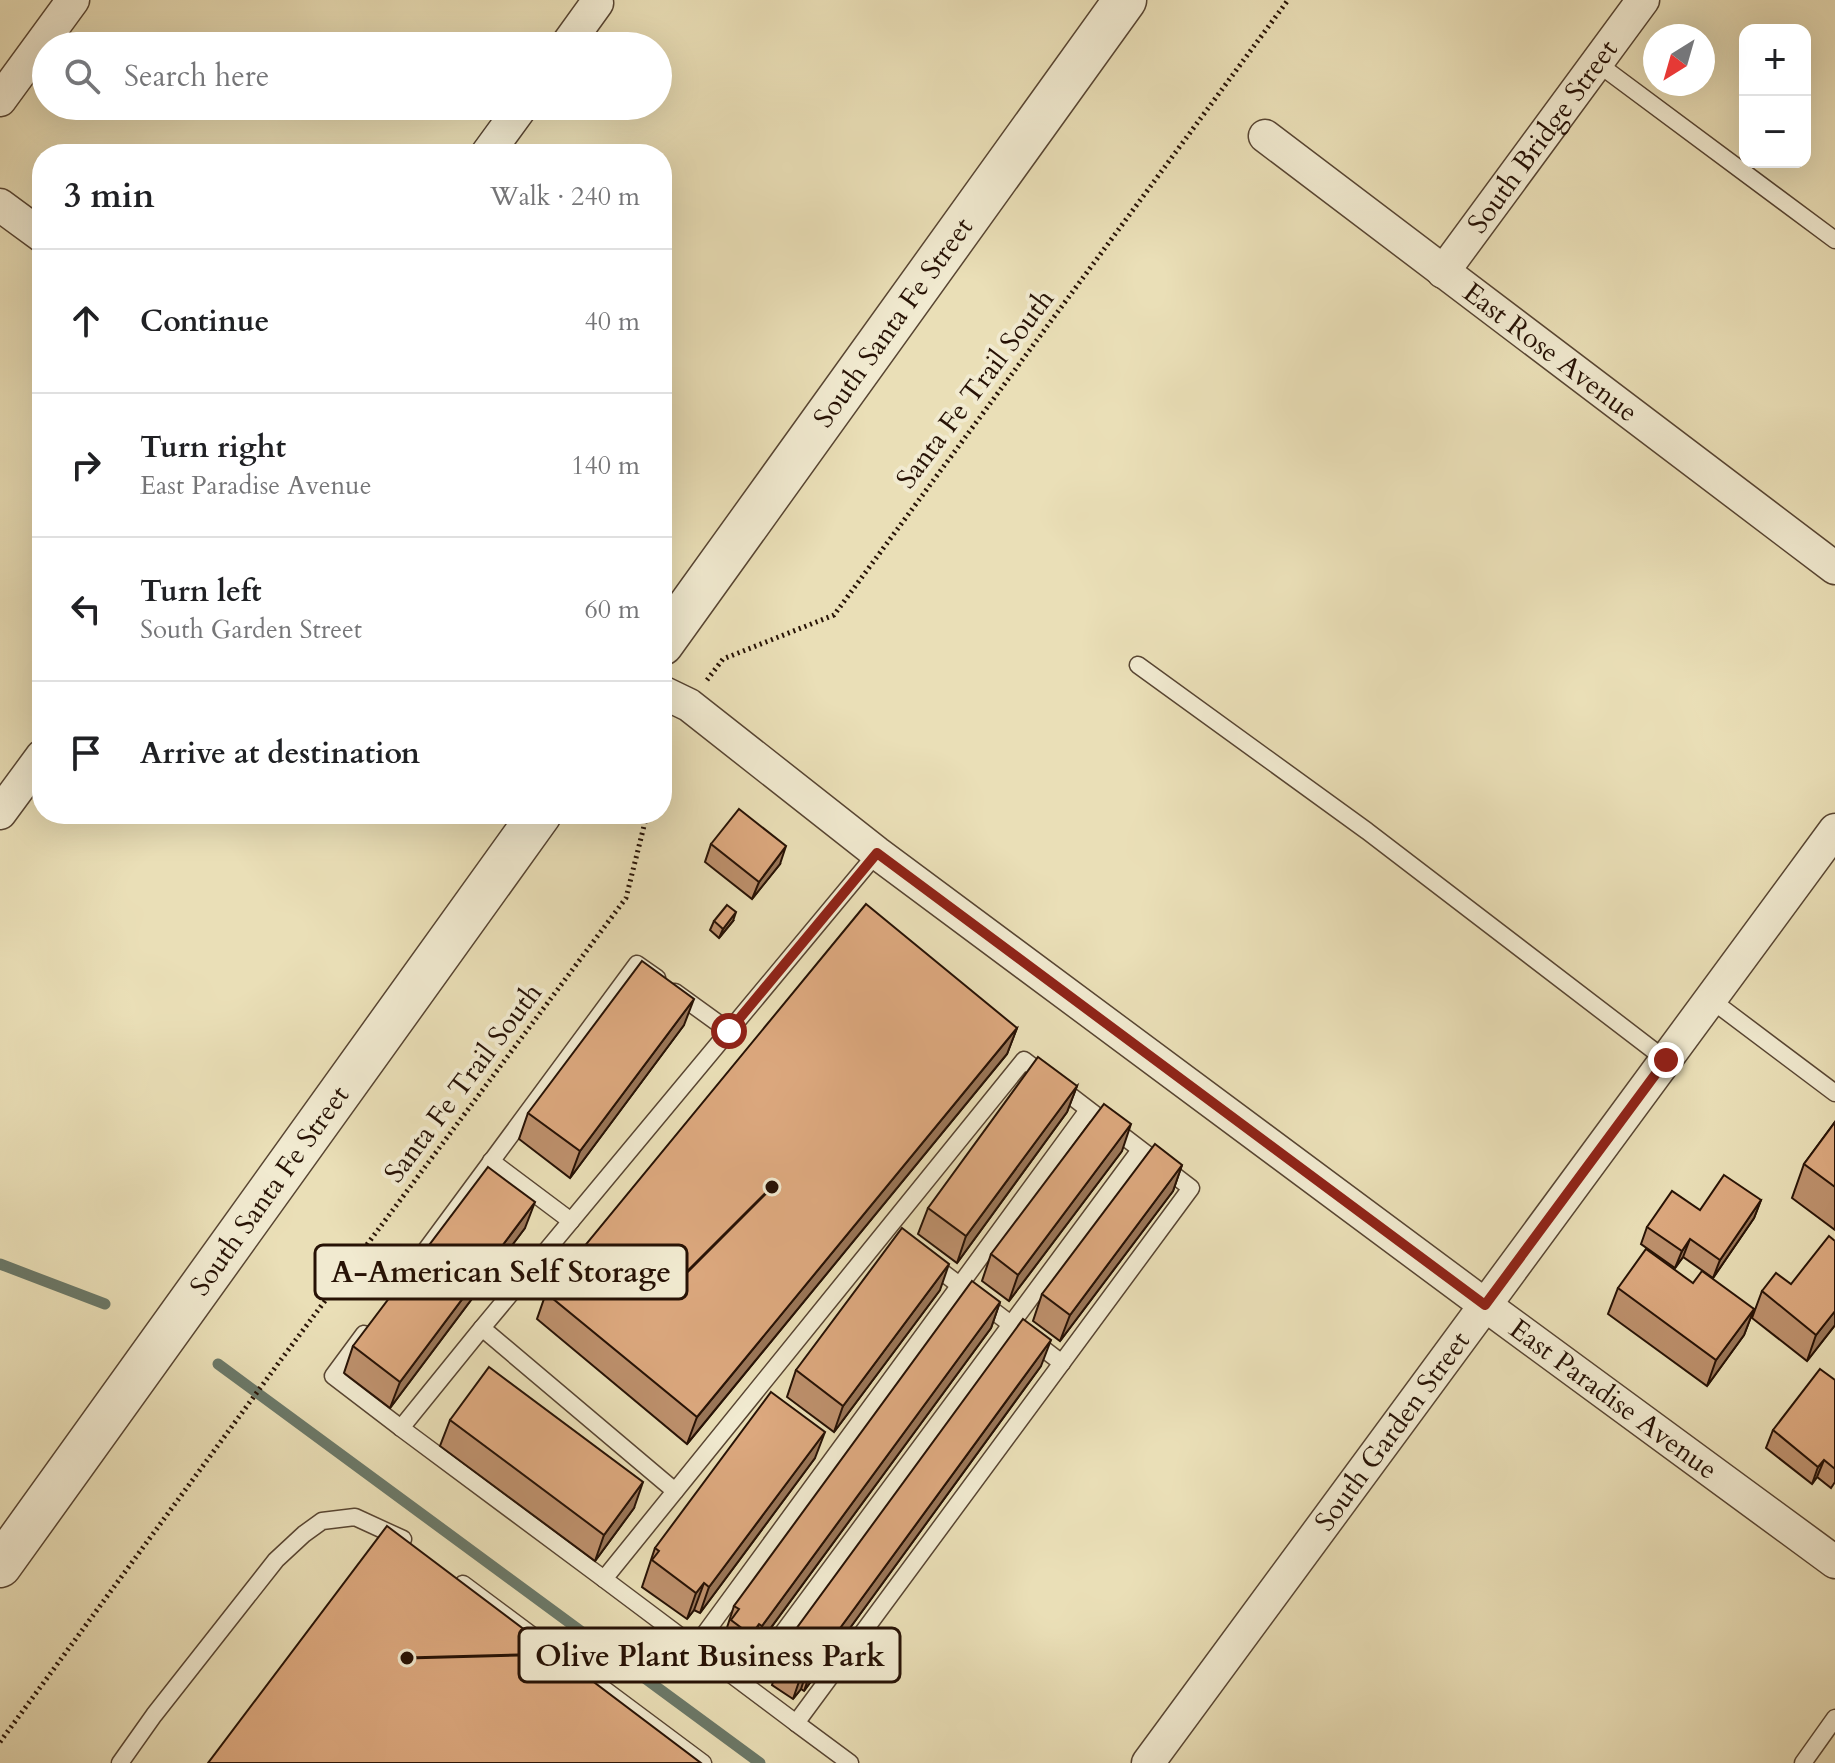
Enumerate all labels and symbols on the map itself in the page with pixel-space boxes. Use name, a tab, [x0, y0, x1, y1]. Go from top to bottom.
north arrow	[1643, 24, 1715, 96]
street label: South Bridge Street	[1459, 32, 1627, 241]
street label: South Santa Fe Street	[805, 210, 982, 435]
street label: East Rose Avenue	[1455, 274, 1646, 431]
street label: Santa Fe Trail South	[887, 281, 1063, 497]
street label: Santa Fe Trail South	[375, 975, 551, 1191]
route start	[711, 1013, 747, 1049]
route end	[1648, 1042, 1684, 1078]
street label: South Santa Fe Street	[181, 1078, 358, 1304]
callout: A-American Self Storage	[315, 1245, 687, 1299]
text: A-American Self Storage	[331, 1252, 671, 1293]
street label: East Paradise Avenue	[1502, 1310, 1725, 1488]
street label: South Garden Street	[1306, 1324, 1479, 1539]
callout: Olive Plant Business Park	[519, 1628, 900, 1682]
text: Olive Plant Business Park	[535, 1636, 885, 1677]

